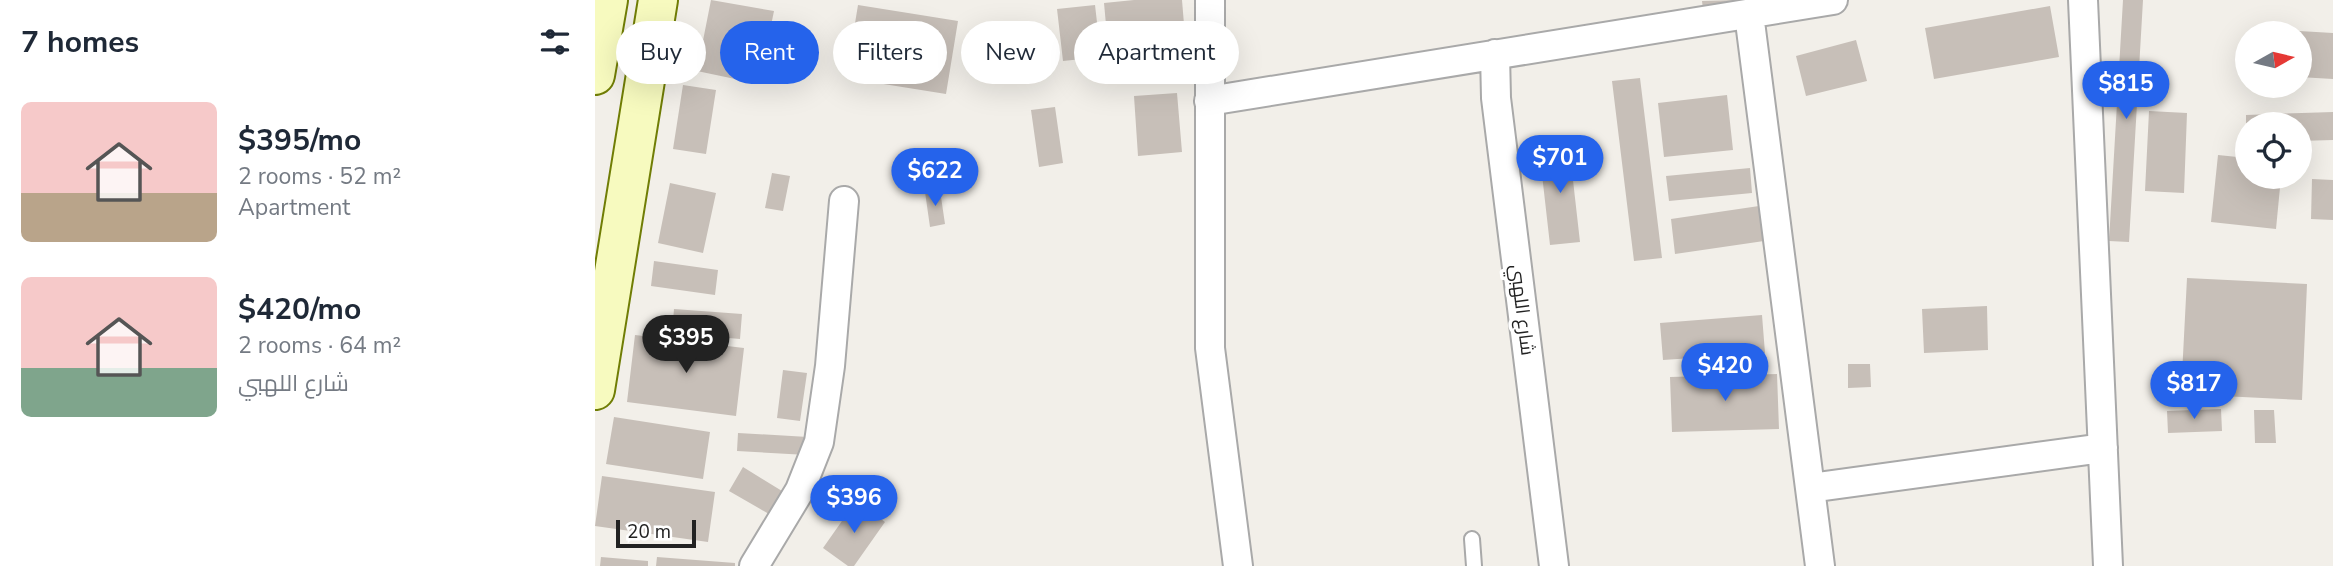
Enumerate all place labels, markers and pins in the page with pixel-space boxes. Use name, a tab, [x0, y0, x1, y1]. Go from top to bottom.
pin: $815	[2085, 61, 2167, 121]
pin: $701	[1519, 136, 1601, 195]
pin: $622	[894, 148, 976, 208]
pin: $395	[645, 316, 727, 375]
pin: $420	[1684, 344, 1766, 403]
pin: $817	[2153, 362, 2235, 421]
pin: $396	[813, 476, 895, 535]

